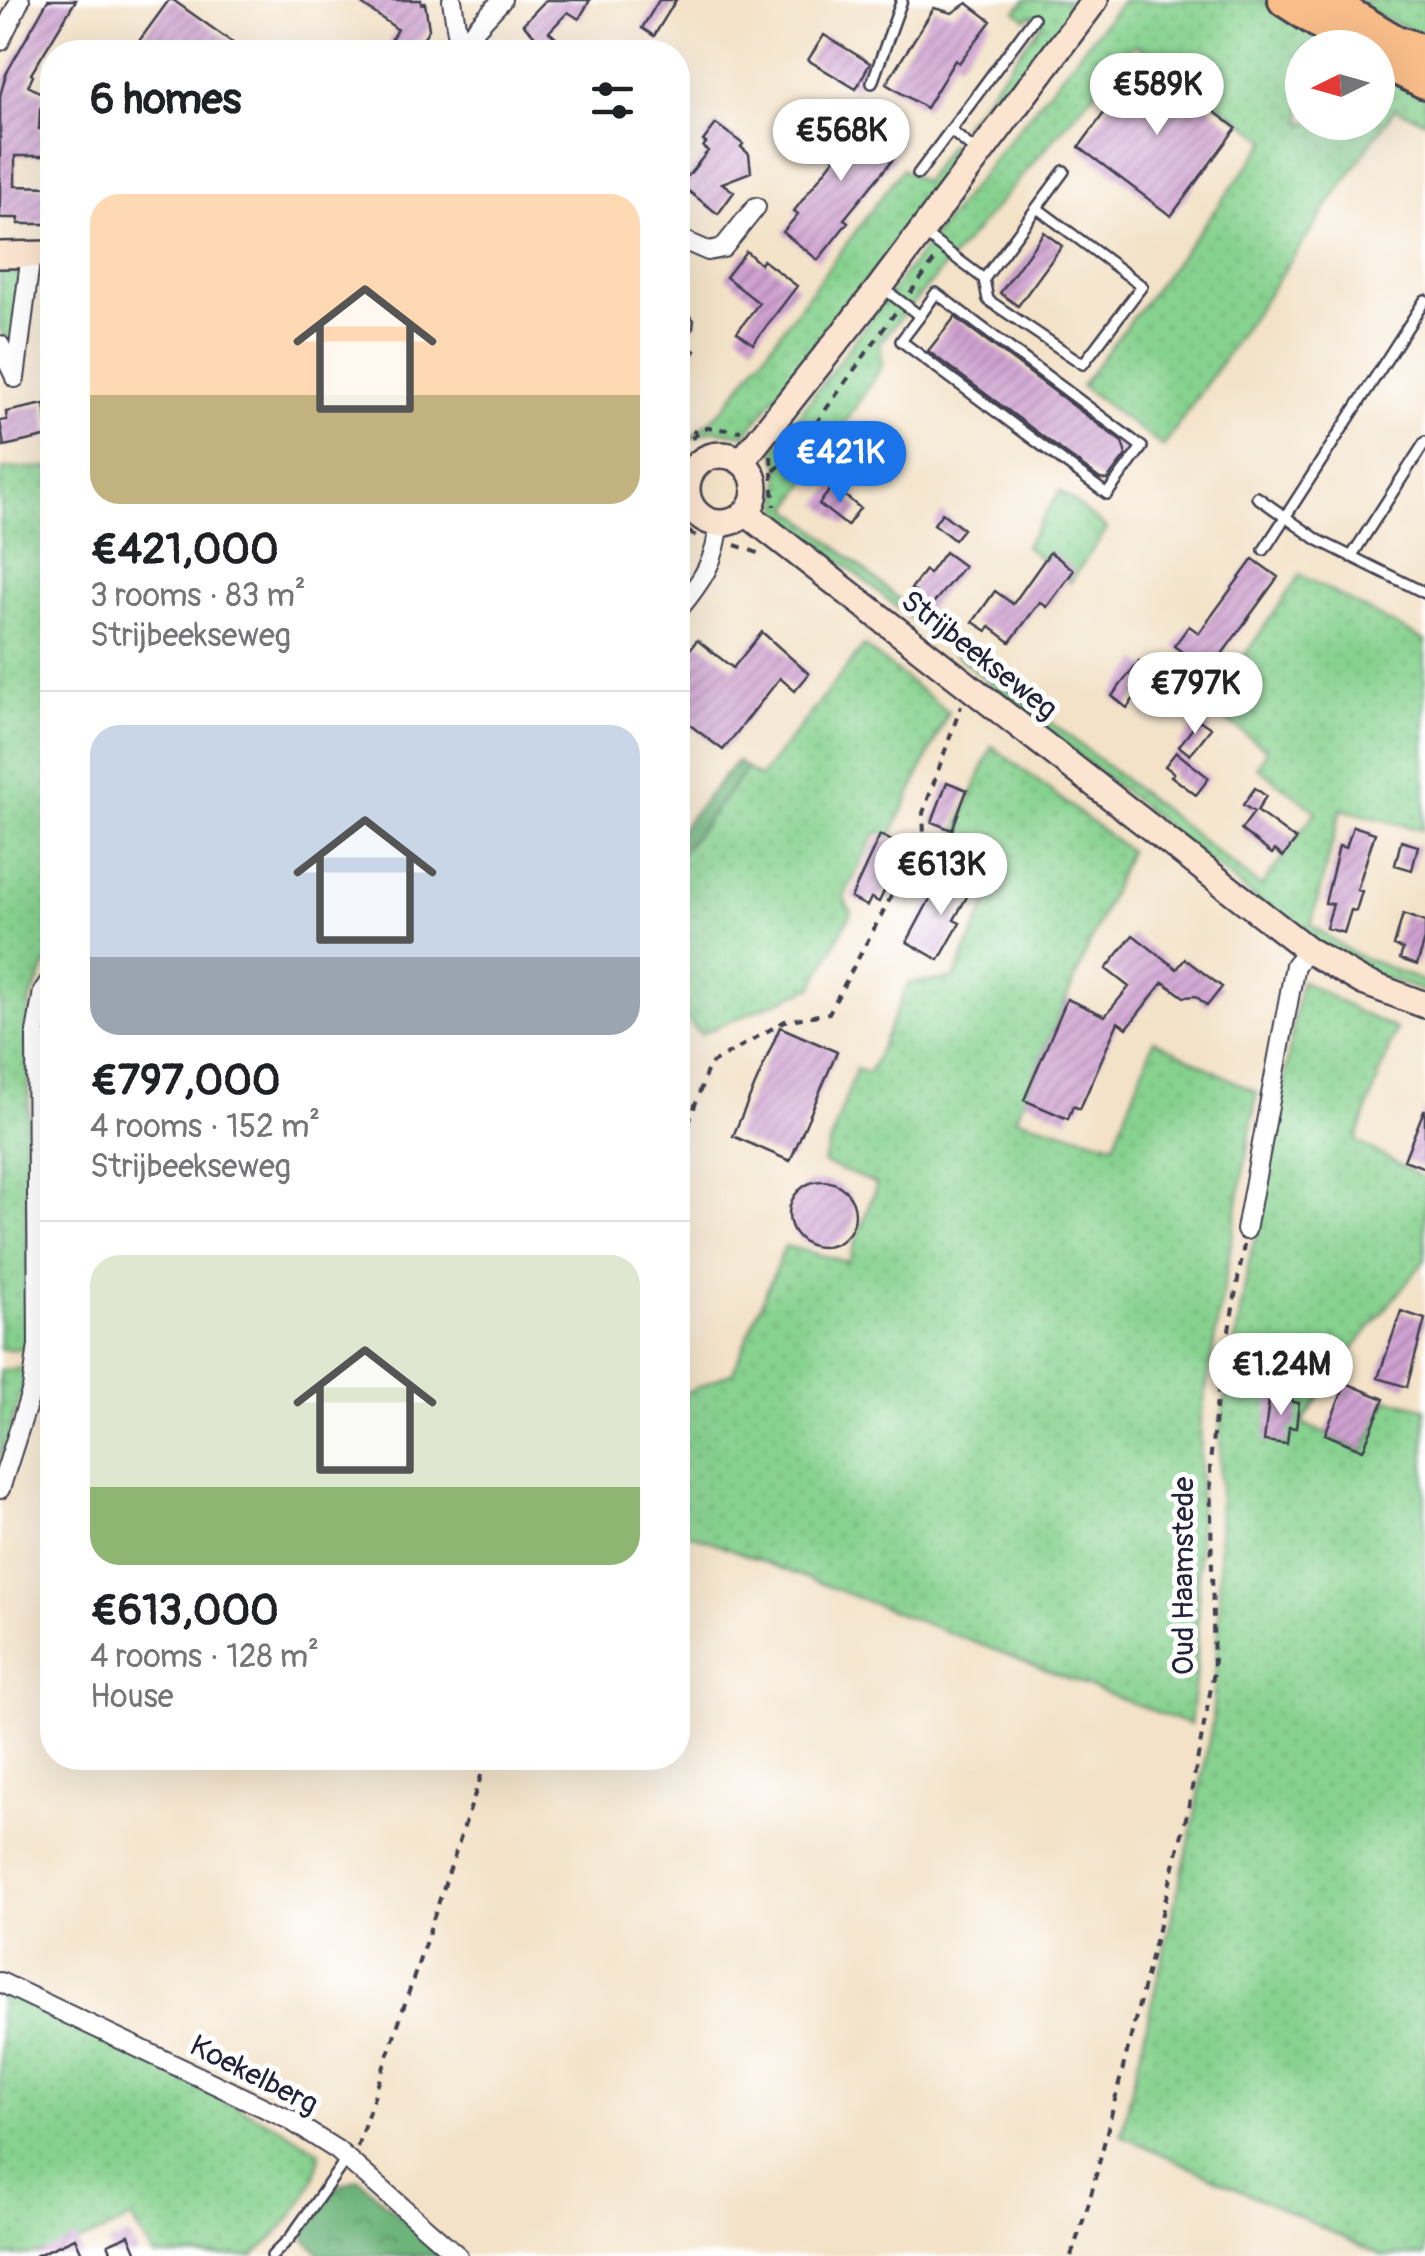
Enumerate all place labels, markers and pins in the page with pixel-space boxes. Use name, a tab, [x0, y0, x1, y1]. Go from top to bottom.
pin: €589K	[1087, 53, 1227, 138]
pin: €568K	[771, 99, 911, 184]
pin: €421K	[770, 421, 910, 506]
pin: €797K	[1125, 652, 1265, 737]
pin: €613K	[871, 833, 1011, 918]
pin: €1.24M	[1200, 1333, 1362, 1418]

